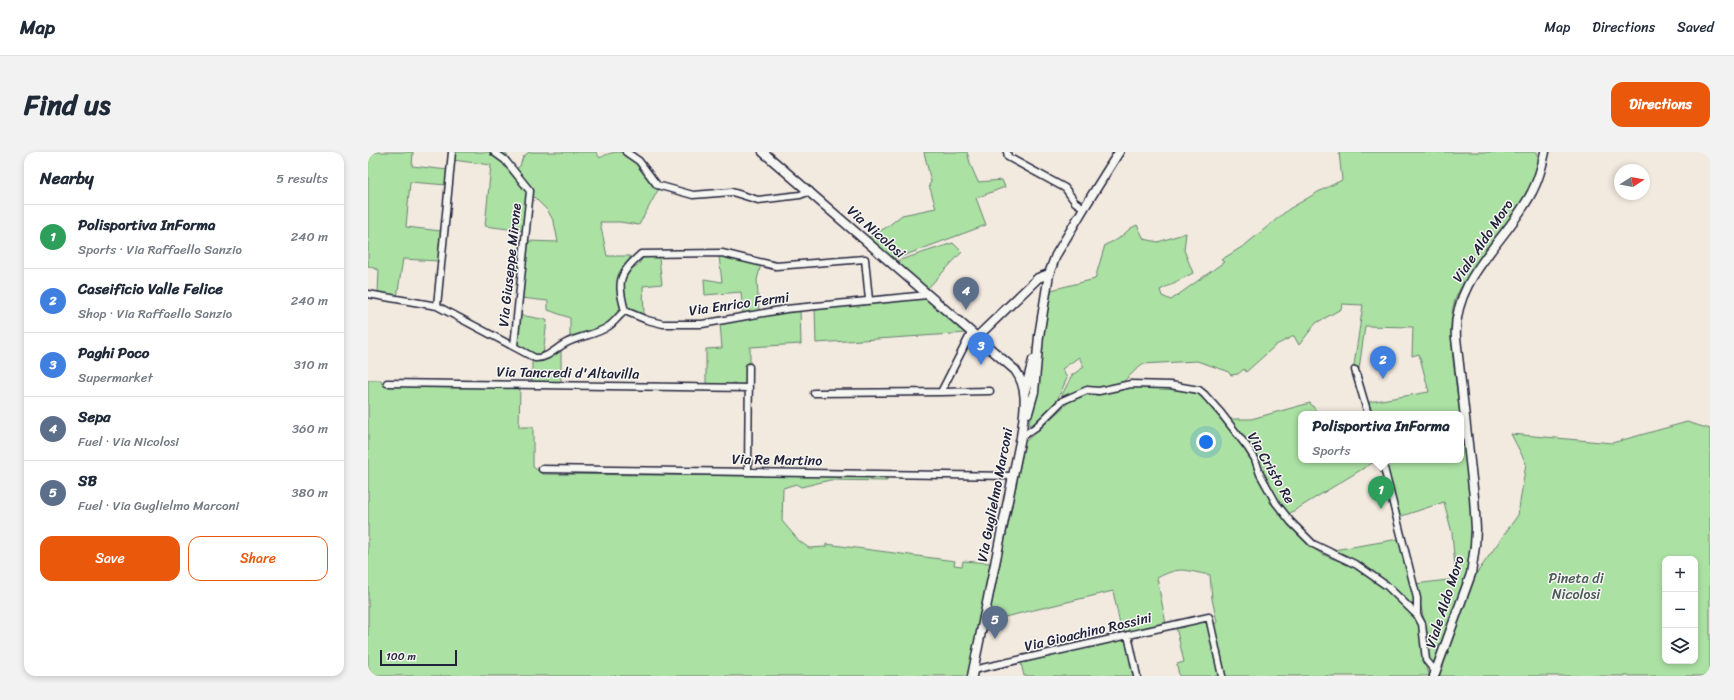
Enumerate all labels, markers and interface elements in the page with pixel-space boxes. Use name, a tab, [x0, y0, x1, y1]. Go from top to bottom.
text: Map	[20, 11, 55, 44]
text: Map	[1544, 15, 1570, 40]
text: Directions	[1592, 15, 1655, 40]
text: Saved	[1677, 15, 1714, 40]
text: Find us	[24, 80, 111, 129]
button: Directions	[1611, 82, 1710, 127]
text: Nearby	[40, 163, 94, 193]
north arrow	[1614, 164, 1650, 200]
text: 5 results	[276, 167, 328, 190]
street label: Viale Aldo Moro	[1446, 194, 1520, 288]
street label: Via Nicolosi	[841, 199, 912, 266]
street label: Via Giuseppe Mirone	[491, 202, 529, 328]
text: Polisportiva InForma	[78, 212, 215, 238]
text: 1	[50, 225, 56, 248]
text: 240 m	[291, 225, 328, 248]
text: Sports · Via Raffaello Sanzio	[78, 238, 242, 261]
text: Caseificio Valle Felice	[78, 276, 223, 302]
pin: 4	[953, 277, 979, 310]
street label: Via Enrico Fermi	[687, 284, 792, 323]
text: 2	[49, 289, 57, 312]
text: 240 m	[291, 289, 328, 312]
text: Shop · Via Raffaello Sanzio	[78, 302, 232, 325]
pin: 3	[968, 332, 994, 365]
text: Paghi Poco	[78, 340, 149, 366]
pin: 2	[1370, 346, 1396, 379]
text: 3	[49, 353, 57, 376]
text: 310 m	[294, 353, 328, 376]
street label: Via Tancredi d'Altavilla	[496, 359, 640, 387]
text: Supermarket	[78, 366, 153, 389]
text: Sepa	[78, 404, 111, 430]
popup	[1298, 411, 1464, 463]
text: Polisportiva InForma	[1312, 413, 1450, 439]
text: 4	[49, 417, 57, 440]
text: 360 m	[292, 417, 328, 440]
street label: Via Guglielmo Marconi	[970, 425, 1020, 564]
street label: Via Cristo Re	[1240, 427, 1302, 509]
text: Fuel · Via Nicolosi	[78, 430, 179, 453]
your location	[1196, 432, 1216, 452]
text: Sports	[1312, 439, 1350, 462]
street label: Via Re Martino	[732, 447, 822, 473]
text: SB	[78, 468, 97, 494]
pin: 1	[1368, 476, 1394, 509]
text: 5	[49, 481, 57, 504]
text: 380 m	[291, 481, 328, 504]
text: Fuel · Via Guglielmo Marconi	[78, 494, 239, 517]
button: Save	[40, 536, 180, 581]
button: Share	[188, 536, 328, 581]
street label: Viale Aldo Moro	[1418, 552, 1472, 652]
map controls	[1662, 556, 1698, 664]
button: +	[1662, 556, 1698, 592]
park label: Pineta di Nicolosi	[1548, 566, 1605, 607]
button: −	[1662, 592, 1698, 628]
street label: Via Gioachino Rossini	[1022, 605, 1155, 659]
pin: 5	[982, 606, 1008, 639]
button: layers	[1662, 628, 1698, 664]
text: 100 m	[386, 647, 416, 666]
scale bar	[380, 648, 457, 667]

